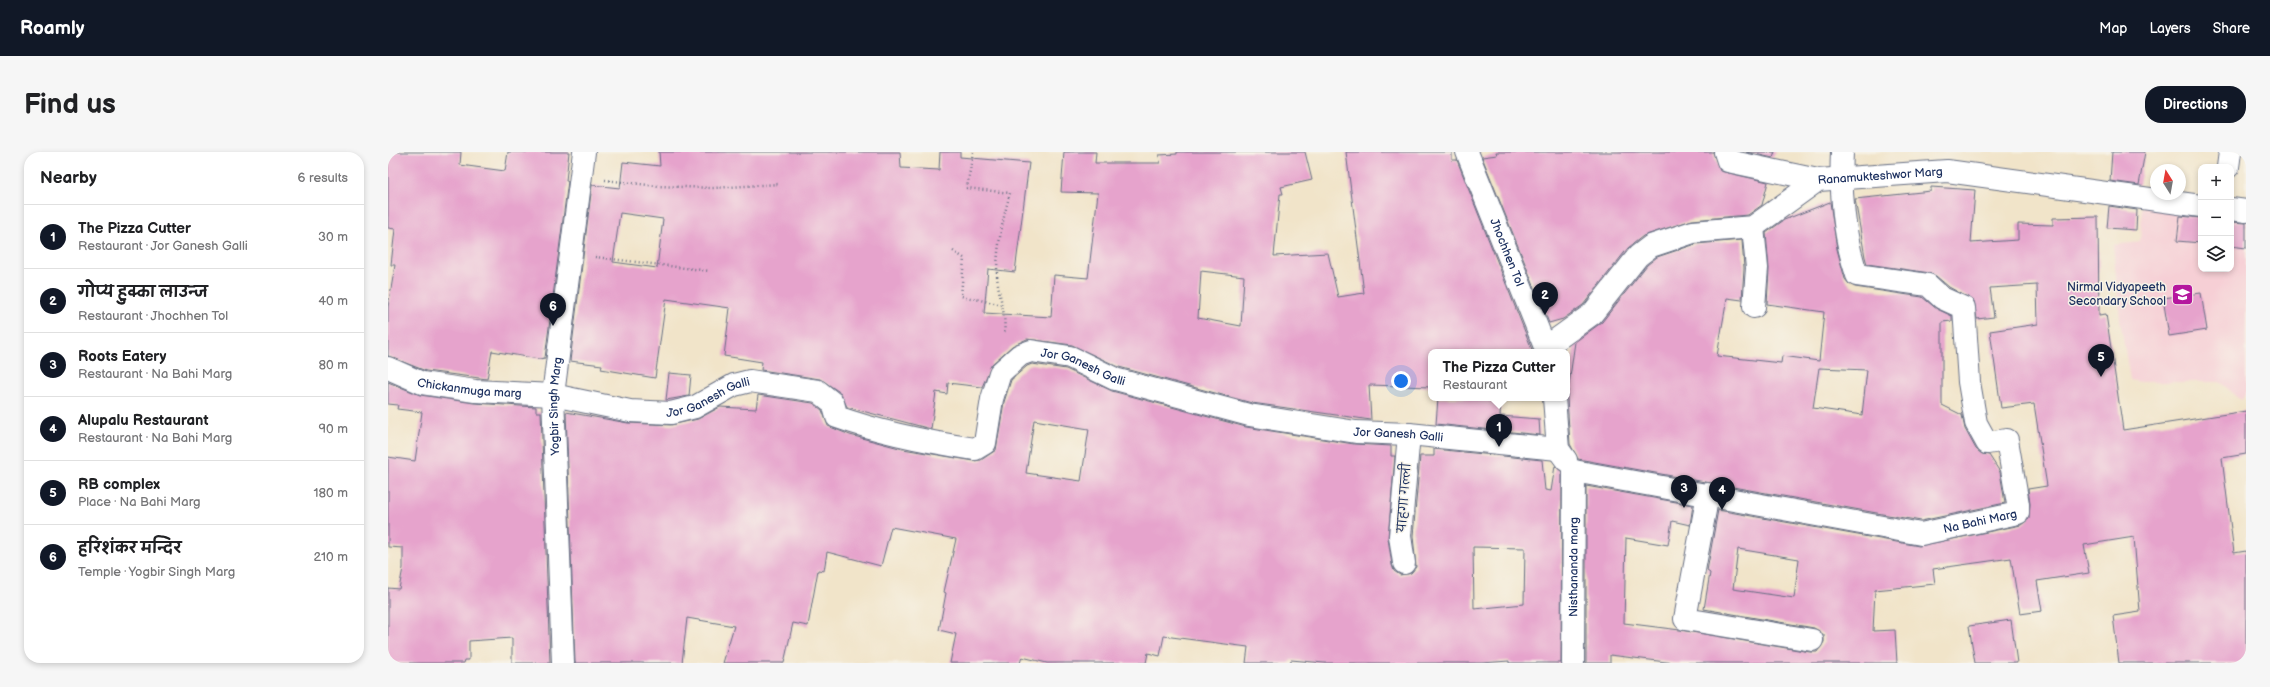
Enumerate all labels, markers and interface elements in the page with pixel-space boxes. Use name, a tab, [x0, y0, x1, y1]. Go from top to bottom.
text: Roamly	[20, 17, 84, 40]
text: Map	[2099, 20, 2127, 37]
text: Layers	[2149, 20, 2191, 37]
text: Share	[2213, 20, 2250, 37]
button: Directions	[2145, 86, 2246, 123]
text: Find us	[24, 88, 116, 121]
street label: Ranamukteshwor Marg	[1817, 164, 1943, 188]
north arrow	[2150, 164, 2186, 200]
map controls	[2198, 164, 2234, 272]
button: +	[2198, 164, 2234, 200]
text: Nearby	[40, 168, 97, 188]
text: 6 results	[298, 170, 348, 186]
button: −	[2198, 200, 2234, 236]
street label: Jhochhen Tol	[1486, 216, 1527, 289]
text: The Pizza Cutter	[78, 219, 191, 238]
text: 1	[50, 229, 56, 245]
text: 30 m	[318, 229, 348, 245]
button: layers	[2198, 236, 2234, 272]
text: Restaurant · Jor Ganesh Galli	[78, 238, 248, 254]
place label: Nirmal Vidyapeeth Secondary School	[2067, 280, 2166, 309]
school or university icon: Nirmal Vidyapeeth Secondary School	[2169, 281, 2195, 307]
pin: 2	[1532, 282, 1558, 315]
text: गोप्य हुक्का लाउन्ज	[78, 283, 208, 302]
text: 2	[49, 293, 57, 309]
text: 40 m	[318, 293, 348, 309]
pin: 6	[540, 293, 566, 326]
text: Restaurant · Jhochhen Tol	[78, 308, 228, 324]
pin: 5	[2088, 344, 2114, 377]
street label: Jor Ganesh Galli	[1040, 346, 1127, 389]
text: Roots Eatery	[78, 347, 166, 366]
popup	[1428, 349, 1570, 401]
street label: Yogbir Singh Marg	[546, 356, 566, 457]
text: 3	[49, 357, 57, 373]
text: 80 m	[319, 357, 348, 373]
text: The Pizza Cutter	[1443, 358, 1555, 377]
text: Restaurant · Na Bahi Marg	[78, 366, 232, 382]
your location	[1391, 371, 1411, 391]
street label: Jor Ganesh Galli	[666, 374, 752, 421]
street label: Chickanmuga marg	[415, 375, 522, 401]
text: Restaurant	[1443, 377, 1507, 393]
text: Alupalu Restaurant	[78, 411, 209, 430]
pin: 1	[1486, 414, 1512, 447]
text: 4	[49, 421, 57, 437]
text: 90 m	[319, 421, 348, 437]
street label: Jor Ganesh Galli	[1353, 425, 1444, 445]
text: Restaurant · Na Bahi Marg	[78, 430, 232, 446]
street label: याहगा गल्ली	[1393, 462, 1414, 534]
text: RB complex	[78, 475, 160, 494]
pin: 3	[1671, 475, 1697, 508]
pin: 4	[1709, 477, 1735, 510]
text: 5	[49, 485, 57, 501]
text: 180 m	[313, 485, 348, 501]
text: Place · Na Bahi Marg	[78, 494, 201, 510]
street label: Na Bahi Marg	[1942, 506, 2018, 537]
street label: Nisthananda marg	[1566, 517, 1582, 617]
text: हरिशंकर मन्दिर	[78, 539, 181, 558]
text: 6	[49, 549, 57, 565]
text: 210 m	[314, 549, 348, 565]
text: Temple · Yogbir Singh Marg	[78, 564, 235, 580]

